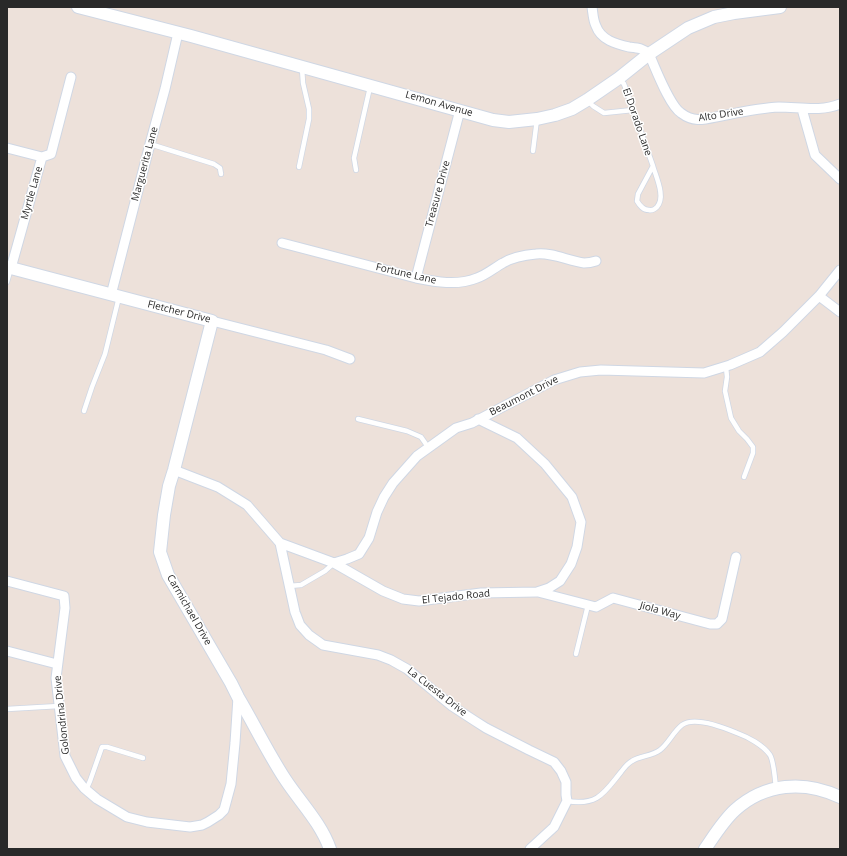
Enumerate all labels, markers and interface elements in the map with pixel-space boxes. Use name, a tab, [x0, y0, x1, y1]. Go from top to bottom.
street label: El Dorado Lane	[620, 87, 654, 157]
street label: Lemon Avenue	[404, 89, 474, 119]
street label: Alto Drive	[698, 106, 744, 124]
street label: Marguerita Lane	[129, 125, 161, 203]
street label: Treasure Drive	[423, 159, 453, 229]
street label: Myrtle Lane	[19, 165, 45, 221]
street label: Fortune Lane	[375, 261, 437, 287]
street label: Fletcher Drive	[146, 298, 212, 326]
street label: Beaumont Drive	[488, 373, 560, 419]
street label: Carmichael Drive	[164, 573, 214, 647]
street label: El Tejado Road	[421, 587, 491, 607]
street label: Jiola Way	[638, 599, 682, 623]
street label: La Cuesta Drive	[405, 665, 469, 719]
street label: Golondrina Drive	[52, 675, 72, 755]

